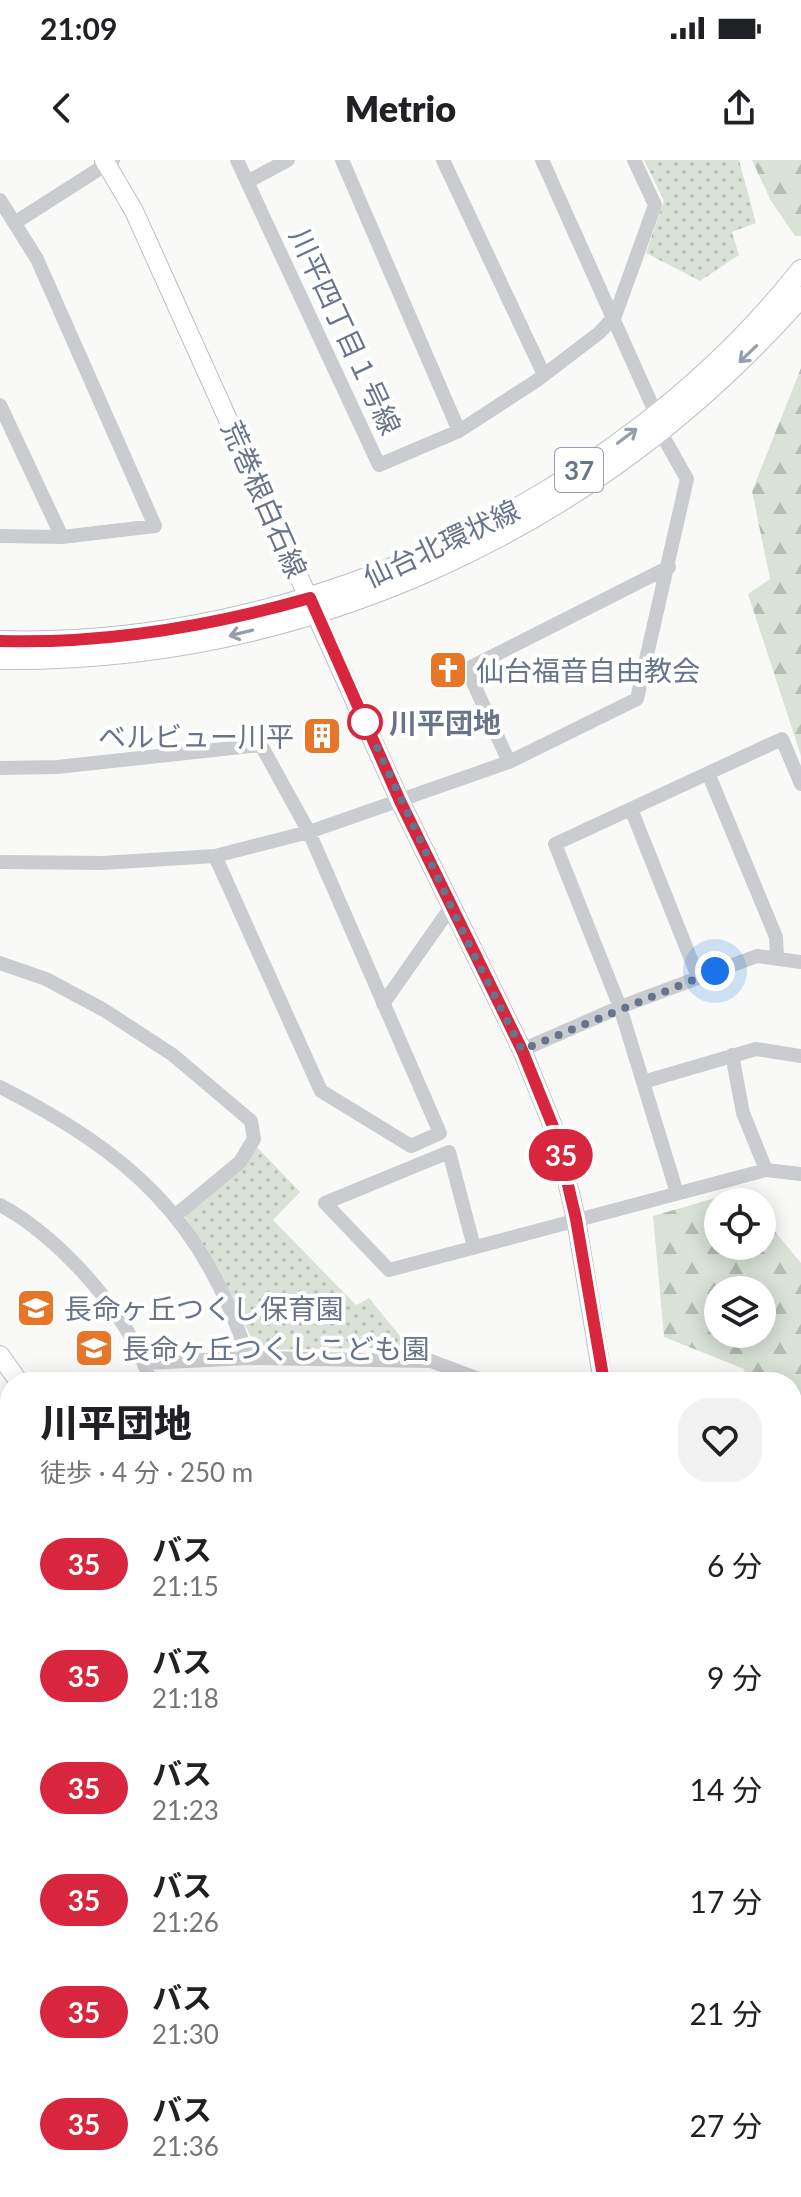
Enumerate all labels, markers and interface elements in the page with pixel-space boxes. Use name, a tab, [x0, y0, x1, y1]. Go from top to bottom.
text: 21:09	[40, 10, 117, 46]
icon: back	[40, 86, 84, 130]
text: Metrio	[345, 86, 456, 130]
icon: share	[717, 86, 761, 130]
street label: 川平四丁目１号線	[283, 222, 409, 440]
one-way arrow	[739, 344, 758, 363]
street label: 荒巻根白石線	[215, 415, 315, 583]
one-way arrow	[616, 428, 637, 445]
road number: 37	[555, 448, 603, 492]
street label: 仙台北環状線	[358, 492, 524, 594]
one-way arrow	[228, 626, 254, 641]
church icon: 仙台福音自由教会	[427, 649, 469, 691]
place label: 仙台福音自由教会	[476, 653, 700, 687]
marker: 川平団地	[348, 705, 382, 739]
place label: 川平団地	[389, 705, 501, 739]
building icon: ベルビュー川平	[301, 715, 343, 757]
place label: ベルビュー川平	[98, 719, 294, 753]
your location	[695, 951, 735, 991]
line badge: 35	[525, 1129, 597, 1181]
text: 35	[545, 1138, 577, 1172]
map controls	[704, 1188, 776, 1348]
button: locate	[704, 1188, 776, 1260]
button: layers	[704, 1276, 776, 1348]
school or university icon: 長命ヶ丘つくし保育園	[15, 1287, 57, 1329]
place label: 長命ヶ丘つくし保育園	[64, 1291, 344, 1325]
school or university icon: 長命ヶ丘つくしこども園	[73, 1327, 115, 1369]
place label: 長命ヶ丘つくしこども園	[122, 1331, 430, 1365]
button: heart	[678, 1398, 762, 1482]
text: 川平団地	[40, 1399, 192, 1445]
text: 徒歩 · 4 分 · 250 m	[40, 1456, 253, 1488]
text: バス	[152, 1531, 212, 1567]
text: 35	[68, 1547, 100, 1581]
text: 6 分	[707, 1547, 762, 1583]
text: 21:15	[152, 1570, 219, 1602]
text: バス	[152, 1643, 212, 1679]
text: 35	[68, 1659, 100, 1693]
text: 9 分	[707, 1659, 762, 1695]
text: 21:18	[152, 1682, 219, 1714]
text: バス	[152, 1755, 212, 1791]
text: 35	[68, 1771, 100, 1805]
text: 14 分	[690, 1771, 762, 1807]
text: 21:23	[152, 1794, 219, 1826]
text: バス	[152, 1867, 212, 1903]
text: 35	[68, 1883, 100, 1917]
text: 17 分	[690, 1883, 762, 1919]
text: 21:26	[152, 1906, 219, 1938]
text: バス	[152, 1979, 212, 2015]
text: 35	[68, 1995, 100, 2029]
text: 21 分	[690, 1995, 762, 2031]
text: 21:30	[152, 2018, 219, 2050]
text: バス	[152, 2091, 212, 2127]
text: 35	[68, 2107, 100, 2141]
text: 27 分	[690, 2107, 762, 2143]
text: 21:36	[152, 2130, 219, 2162]

